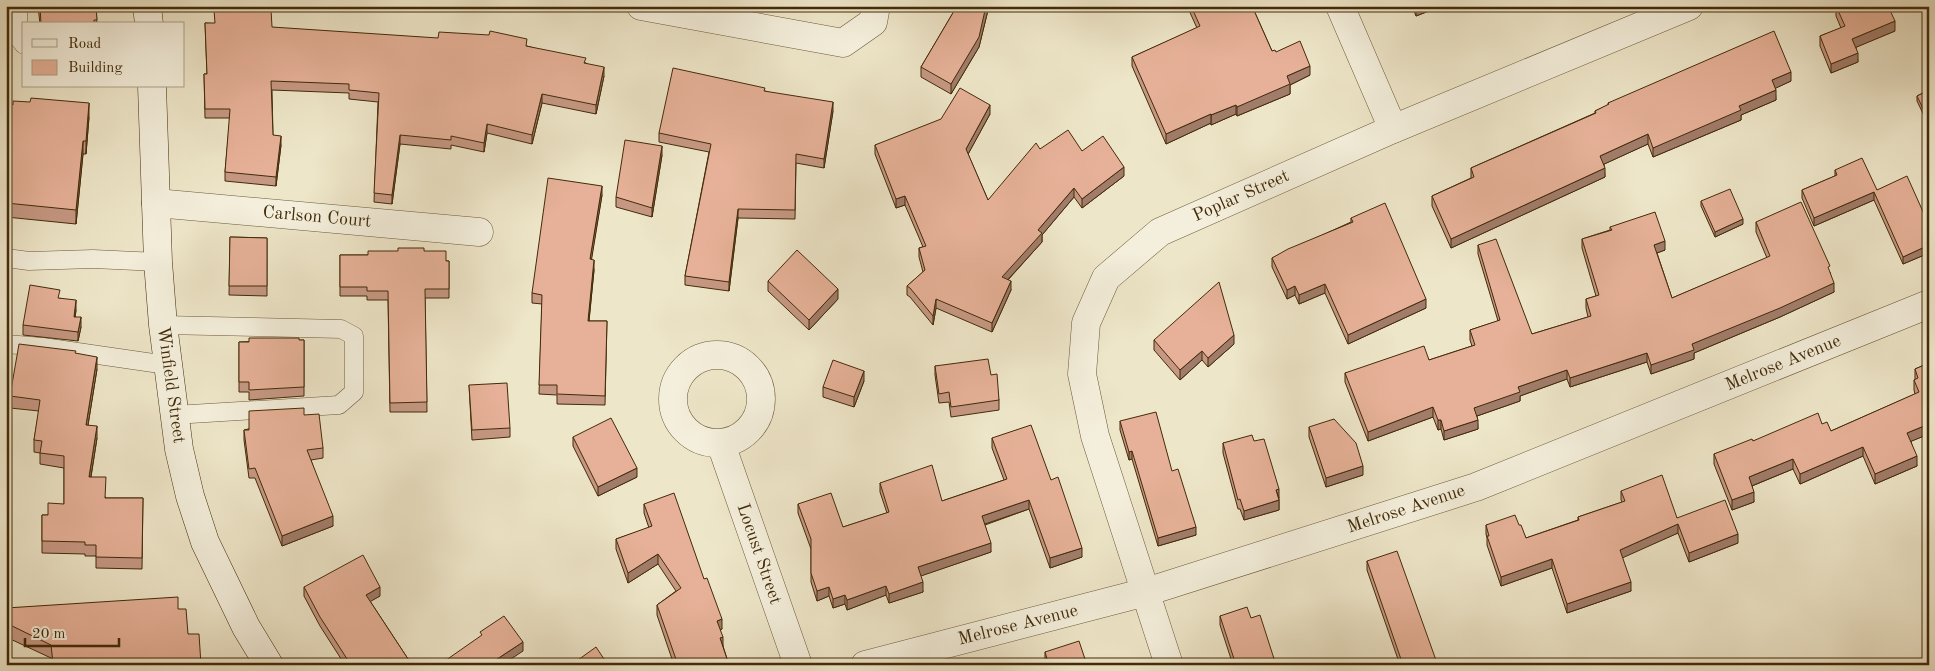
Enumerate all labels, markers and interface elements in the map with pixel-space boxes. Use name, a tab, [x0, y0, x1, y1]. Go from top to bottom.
legend	[22, 22, 185, 88]
text: Road	[68, 37, 102, 52]
text: Building	[68, 61, 123, 76]
street label: Poplar Street	[1190, 167, 1292, 225]
street label: Carlson Court	[262, 203, 372, 231]
street label: Winfield Street	[154, 325, 188, 445]
street label: Melrose Avenue	[1723, 332, 1843, 394]
street label: Melrose Avenue	[1345, 481, 1467, 537]
street label: Locust Street	[733, 501, 785, 607]
street label: Melrose Avenue	[956, 601, 1080, 649]
scale bar	[25, 616, 119, 648]
text: 20 m	[32, 627, 66, 642]

